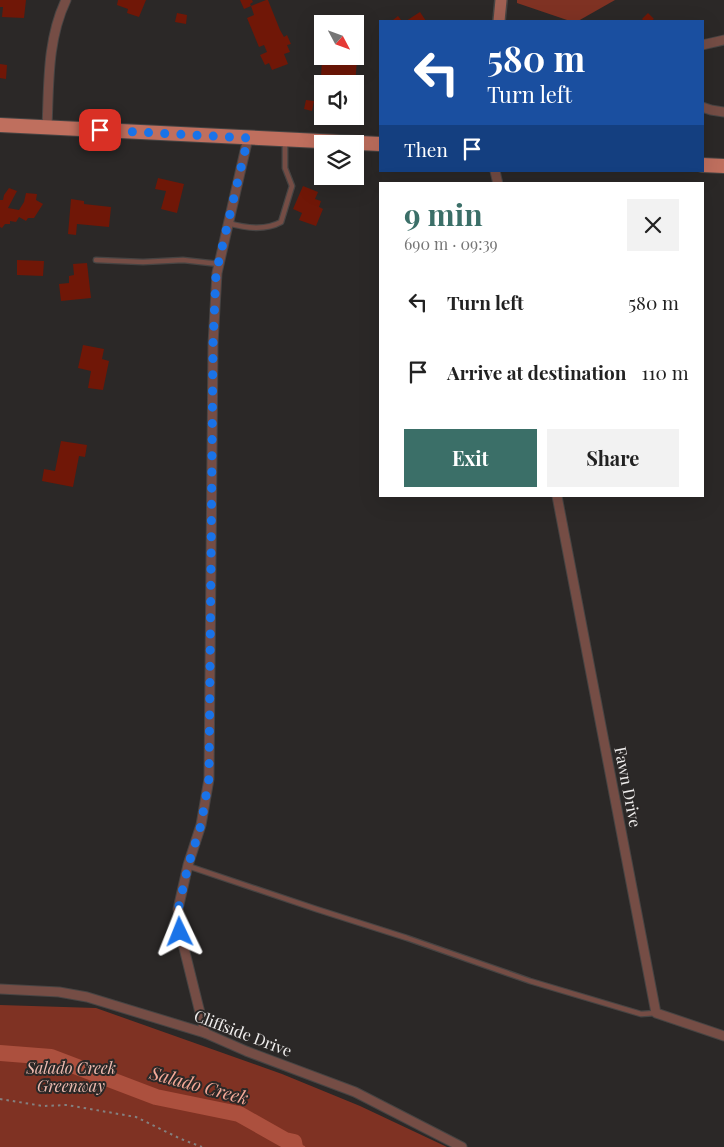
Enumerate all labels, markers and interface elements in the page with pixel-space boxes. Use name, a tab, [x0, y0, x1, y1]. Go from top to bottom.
north arrow	[314, 15, 364, 65]
map controls	[314, 15, 364, 185]
text: 580 m	[487, 34, 585, 81]
icon: left	[404, 40, 469, 105]
button: sound	[314, 75, 364, 125]
text: Turn left	[487, 79, 572, 109]
pin	[79, 109, 121, 151]
icon: arrive	[86, 116, 114, 144]
button: layers	[314, 135, 364, 185]
icon: arrive	[458, 135, 486, 163]
text: Then	[404, 136, 448, 162]
text: 9 min	[404, 194, 483, 234]
button: close	[627, 199, 679, 251]
text: 690 m · 09:39	[404, 233, 498, 254]
icon: left	[404, 288, 432, 316]
text: Turn left	[447, 289, 524, 315]
text: 580 m	[628, 289, 679, 315]
icon: arrive	[404, 358, 432, 386]
text: Arrive at destination	[447, 359, 627, 385]
text: 110 m	[642, 359, 689, 385]
button: Exit	[404, 429, 537, 487]
button: Share	[547, 429, 679, 487]
street label: Fawn Drive	[610, 745, 647, 829]
position arrow	[153, 905, 205, 957]
street label: Cliffside Drive	[191, 1004, 295, 1061]
park label: Salado Creek Greenway	[25, 1057, 116, 1096]
water label: Salado Creek	[146, 1060, 251, 1110]

